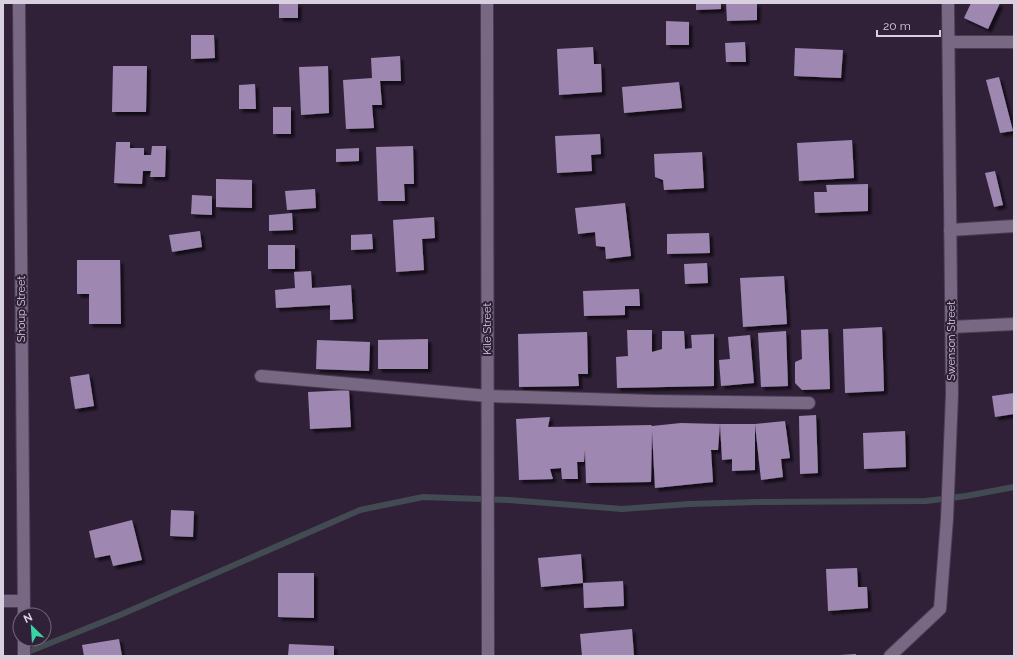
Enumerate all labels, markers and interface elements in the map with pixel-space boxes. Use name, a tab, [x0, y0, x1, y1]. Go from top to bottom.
scale bar	[877, 12, 940, 38]
text: 20 m	[883, 19, 911, 33]
street label: Shoup Street	[15, 276, 28, 342]
street label: Swenson Street	[945, 301, 958, 381]
street label: Kile Street	[481, 303, 494, 355]
north arrow	[12, 607, 52, 647]
text: N	[21, 611, 35, 626]

